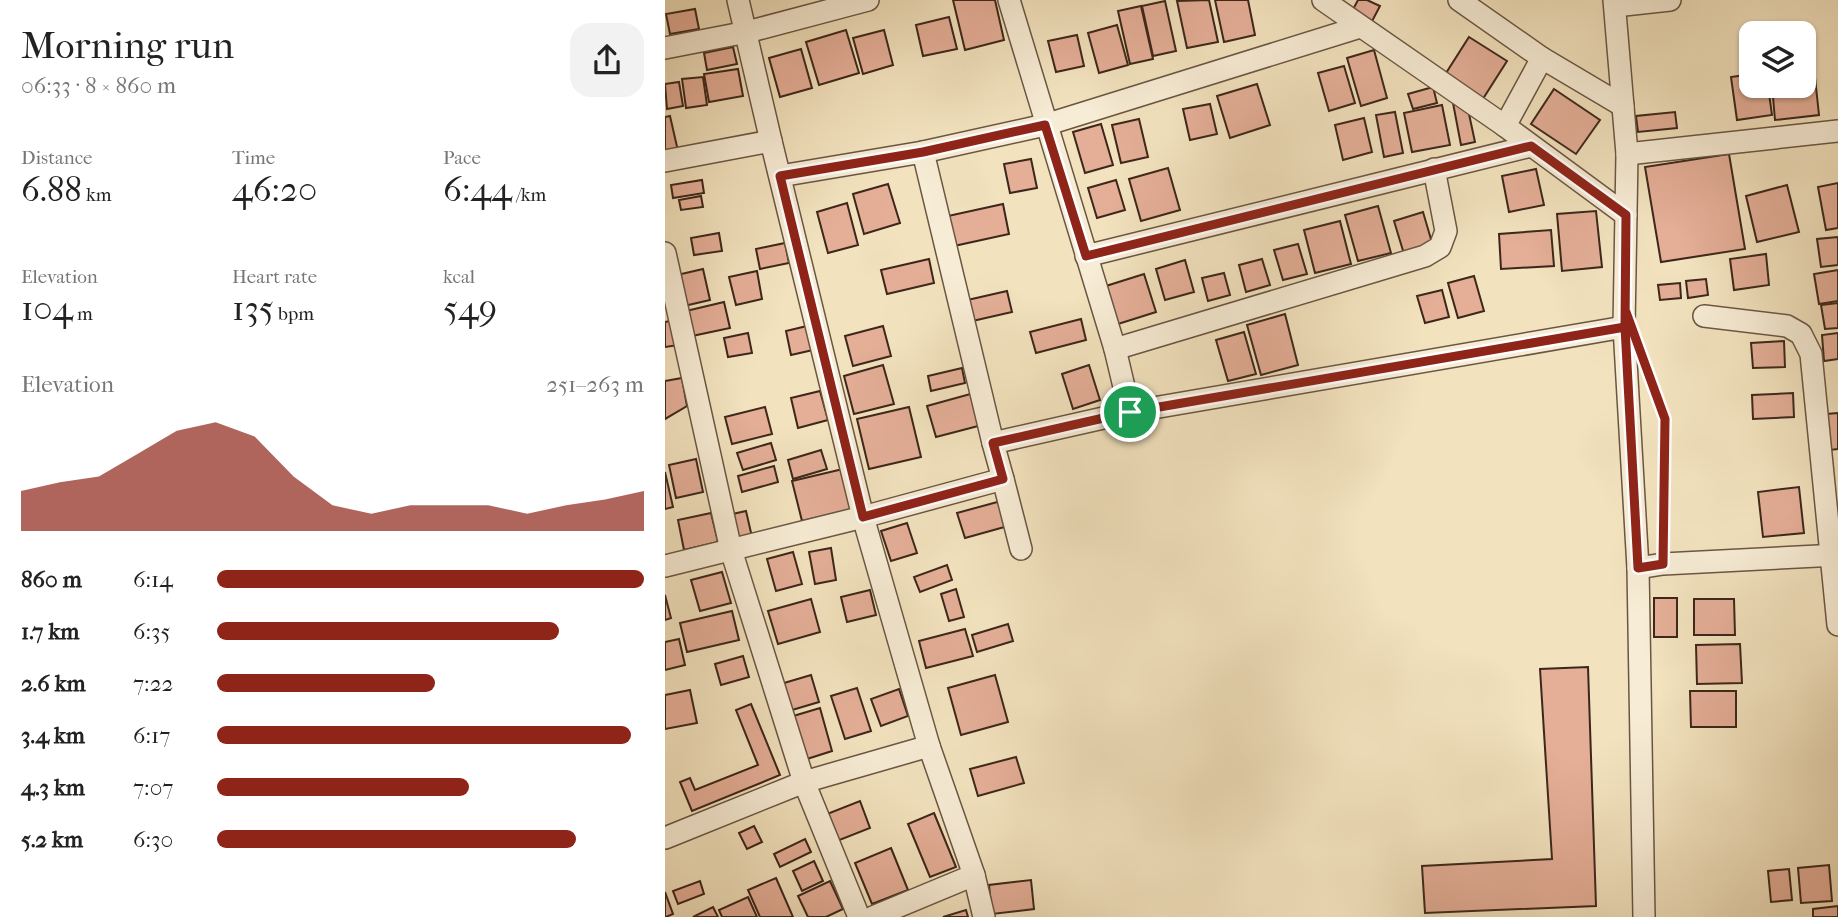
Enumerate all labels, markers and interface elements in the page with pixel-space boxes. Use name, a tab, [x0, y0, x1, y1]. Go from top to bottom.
map controls	[1739, 21, 1816, 98]
button: layers	[1739, 21, 1816, 98]
text: Morning run	[21, 23, 234, 68]
button: share	[570, 23, 644, 97]
text: 06:33 · 8 × 860 m	[21, 72, 176, 99]
text: Distance	[21, 147, 92, 169]
text: Time	[232, 147, 275, 169]
text: Pace	[443, 147, 481, 169]
text: 6.88	[21, 169, 82, 210]
text: 46:20	[232, 169, 317, 210]
text: 6:44	[443, 169, 512, 210]
text: km	[82, 184, 112, 206]
text: /km	[512, 184, 546, 206]
text: Elevation	[21, 266, 98, 288]
text: Heart rate	[232, 266, 317, 288]
text: kcal	[443, 266, 475, 288]
text: 104	[21, 288, 73, 329]
text: 135	[232, 288, 274, 329]
text: 549	[443, 288, 497, 329]
text: m	[73, 303, 93, 325]
text: bpm	[274, 303, 314, 325]
text: Elevation	[21, 371, 114, 398]
text: 251–263 m	[546, 371, 644, 398]
pin	[1100, 382, 1160, 442]
icon: arrive	[1111, 393, 1149, 431]
text: 860 m	[21, 566, 82, 593]
text: 6:14	[133, 566, 173, 593]
text: 1.7 km	[21, 618, 79, 645]
text: 6:35	[133, 618, 170, 645]
text: 2.6 km	[21, 670, 86, 697]
text: 7:22	[133, 670, 173, 697]
text: 3.4 km	[21, 722, 85, 749]
text: 6:17	[133, 722, 170, 749]
text: 4.3 km	[21, 774, 85, 801]
text: 7:07	[133, 774, 173, 801]
text: 5.2 km	[21, 826, 83, 853]
text: 6:30	[133, 826, 173, 853]

